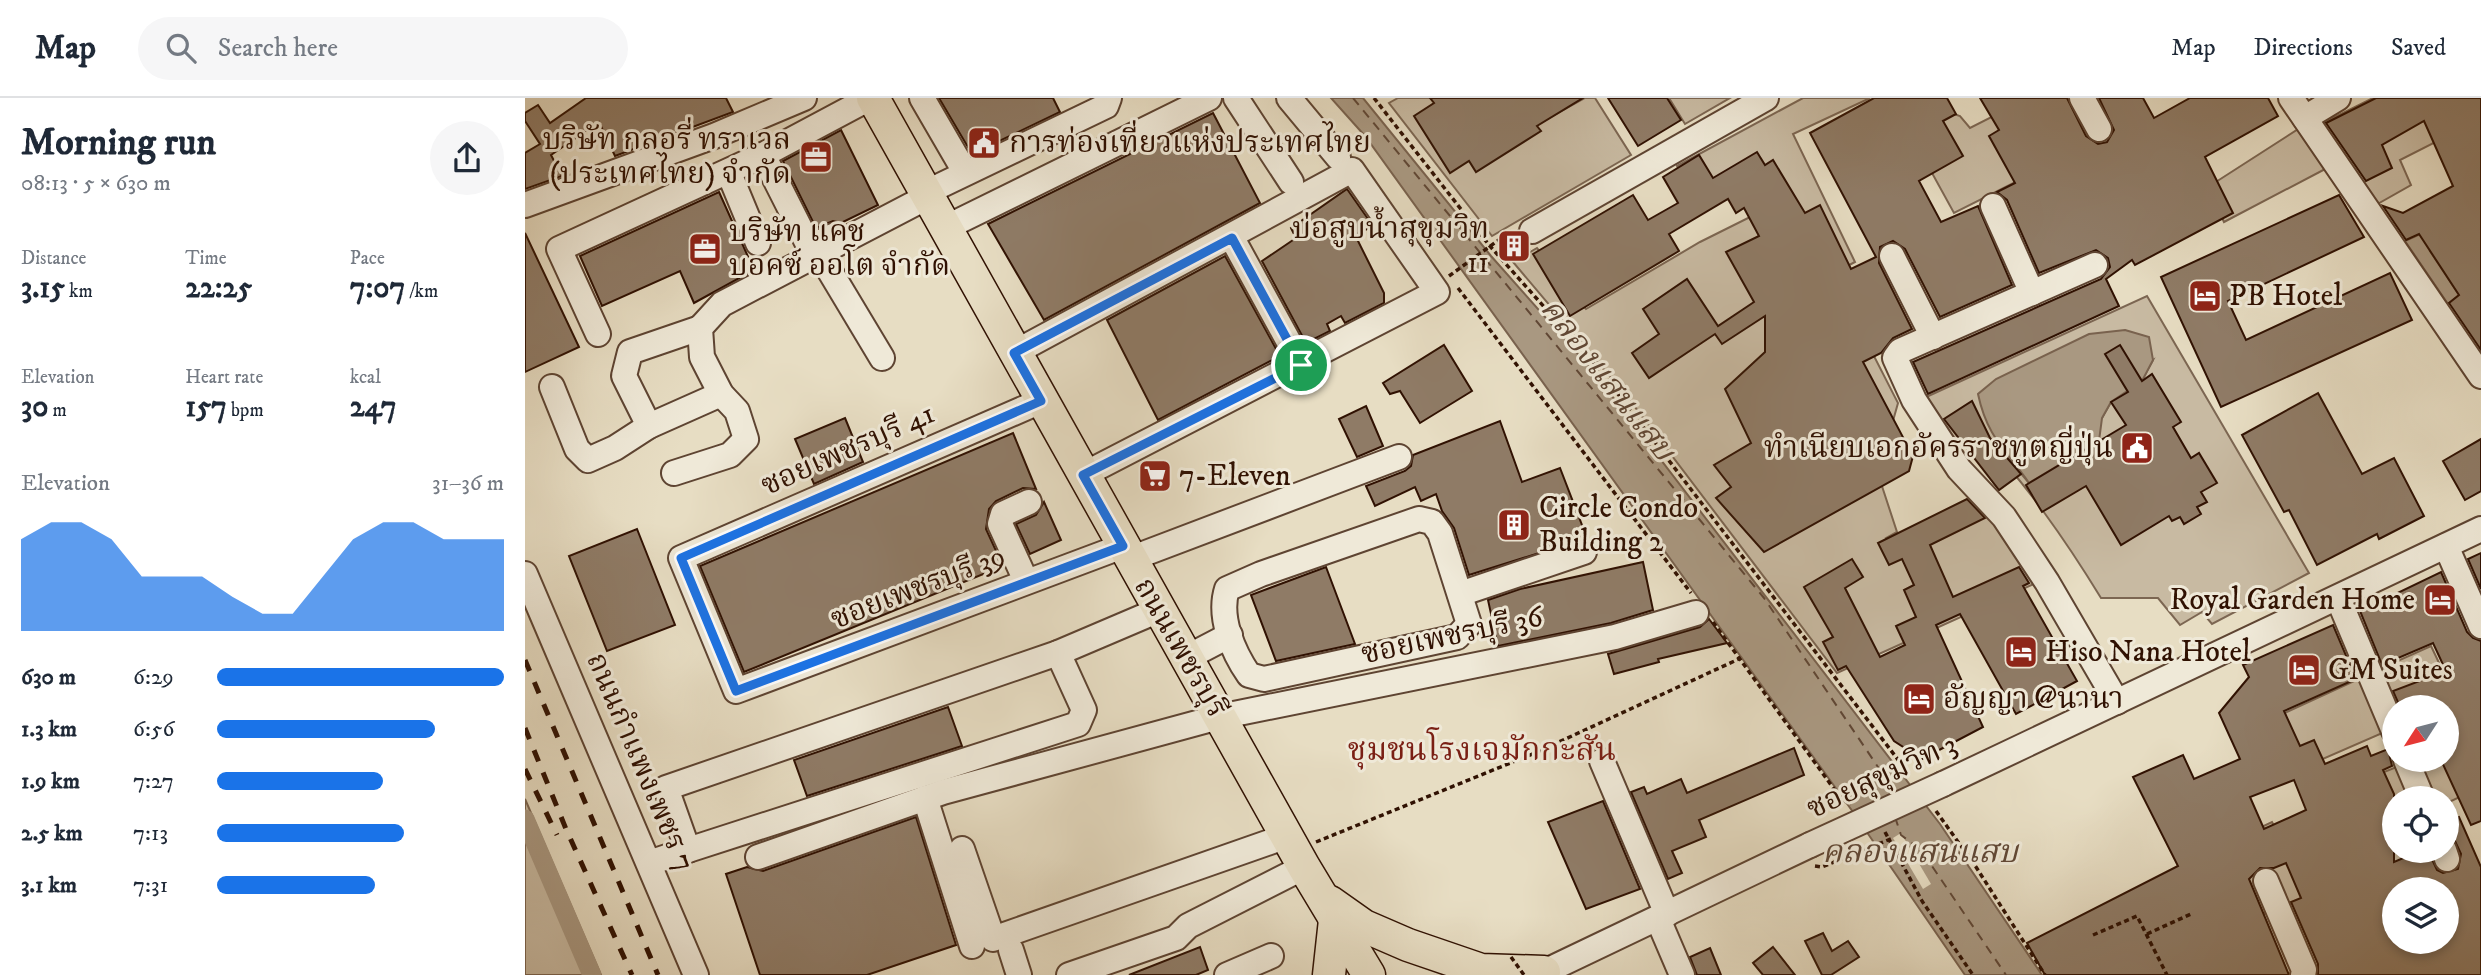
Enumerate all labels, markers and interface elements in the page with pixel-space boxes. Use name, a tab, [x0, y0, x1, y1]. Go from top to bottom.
search box	[138, 17, 628, 80]
text: Map	[35, 28, 96, 69]
icon: search	[162, 29, 200, 67]
text: Search here	[218, 32, 338, 65]
text: Map	[2171, 33, 2216, 63]
text: Directions	[2254, 33, 2353, 63]
text: Saved	[2391, 33, 2446, 63]
place label: บริษัท กลอรี่ ทราเวล (ประเทศไทย) จำกัด	[543, 117, 791, 193]
text: Morning run	[21, 119, 216, 167]
place label: การท่องเที่ยวแห่งประเทศไทย	[1009, 120, 1371, 162]
button: share	[430, 121, 504, 195]
public building icon: การท่องเที่ยวแห่งประเทศไทย	[965, 124, 1003, 162]
office icon: บริษัท กลอรี่ ทราเวล (ประเทศไทย) จำกัด	[797, 138, 835, 176]
text: 08:13 · 5 × 630 m	[21, 169, 171, 198]
place label: บ่อสูบน้ำสุขุมวิท 11	[1292, 206, 1489, 282]
place label: บริษัท แคช บอคซ์ ออโต จำกัด	[729, 214, 950, 285]
building icon: บ่อสูบน้ำสุขุมวิท 11	[1495, 227, 1533, 265]
office icon: บริษัท แคช บอคซ์ ออโต จำกัด	[686, 230, 724, 268]
text: Distance	[21, 247, 86, 270]
text: Time	[185, 247, 227, 270]
text: Pace	[350, 247, 385, 270]
text: 3.15	[21, 270, 65, 307]
text: 22:25	[185, 270, 252, 307]
text: 7:07	[350, 270, 405, 307]
hotel icon: PB Hotel	[2186, 277, 2224, 315]
place label: PB Hotel	[2229, 278, 2342, 315]
text: km	[65, 280, 93, 303]
text: /km	[405, 280, 438, 303]
water label: คลองแสนแสบ	[1531, 290, 1684, 471]
pin	[1271, 335, 1331, 395]
icon: arrive	[1282, 346, 1320, 384]
text: Elevation	[21, 366, 95, 389]
text: Heart rate	[185, 366, 263, 389]
text: kcal	[350, 366, 381, 389]
text: 30	[21, 389, 48, 426]
text: 157	[185, 389, 227, 426]
text: 247	[350, 389, 397, 426]
street label: ซอยเพชรบุรี 41	[755, 395, 941, 505]
text: m	[48, 399, 67, 422]
text: bpm	[227, 399, 264, 422]
place label: ทำเนียบเอกอัครราชทูตญี่ปุ่น	[1764, 425, 2113, 467]
public building icon: ทำเนียบเอกอัครราชทูตญี่ปุ่น	[2118, 429, 2156, 467]
supermarket icon: 7-Eleven	[1136, 457, 1174, 495]
place label: 7-Eleven	[1179, 458, 1291, 495]
text: Elevation	[21, 469, 110, 498]
text: 31–36 m	[432, 469, 504, 498]
place label: Circle Condo Building 2	[1539, 490, 1698, 561]
building icon: Circle Condo Building 2	[1495, 506, 1533, 544]
street label: ซอยเพชรบุรี 39	[825, 538, 1011, 638]
street label: ถนนเพชรบุรี	[1125, 571, 1235, 725]
hotel icon: Royal Garden Home	[2421, 581, 2459, 619]
place label: Royal Garden Home	[2170, 582, 2415, 619]
street label: ซอยเพชรบุรี 36	[1358, 598, 1548, 673]
hotel icon: Hiso Nana Hotel	[2002, 633, 2040, 671]
place label: Hiso Nana Hotel	[2045, 634, 2251, 671]
street label: ถนนกำแพงเพชร 7	[577, 647, 703, 877]
hotel icon: GM Suites	[2285, 651, 2323, 689]
place label: GM Suites	[2328, 652, 2453, 689]
text: 630 m	[21, 663, 76, 692]
text: 6:29	[133, 663, 174, 692]
hotel icon: อัญญา @นานา	[1900, 680, 1938, 718]
place label: อัญญา @นานา	[1943, 681, 2124, 718]
north arrow	[2382, 695, 2459, 772]
map controls	[2382, 695, 2459, 954]
text: 1.3 km	[21, 715, 77, 744]
text: 6:56	[133, 715, 174, 744]
street label: ซอยสุขุมวิท 3	[1801, 726, 1963, 828]
district label: ชุมชนโรงเจมักกะสัน	[1348, 727, 1616, 771]
text: 1.9 km	[21, 767, 80, 796]
text: 7:27	[133, 767, 174, 796]
button: locate	[2382, 786, 2459, 863]
text: 2.5 km	[21, 819, 83, 848]
text: 7:13	[133, 819, 168, 848]
water label: คลองแสนแสบ	[1822, 833, 2020, 873]
text: 3.1 km	[21, 871, 77, 900]
text: 7:31	[133, 871, 168, 900]
button: layers	[2382, 877, 2459, 954]

